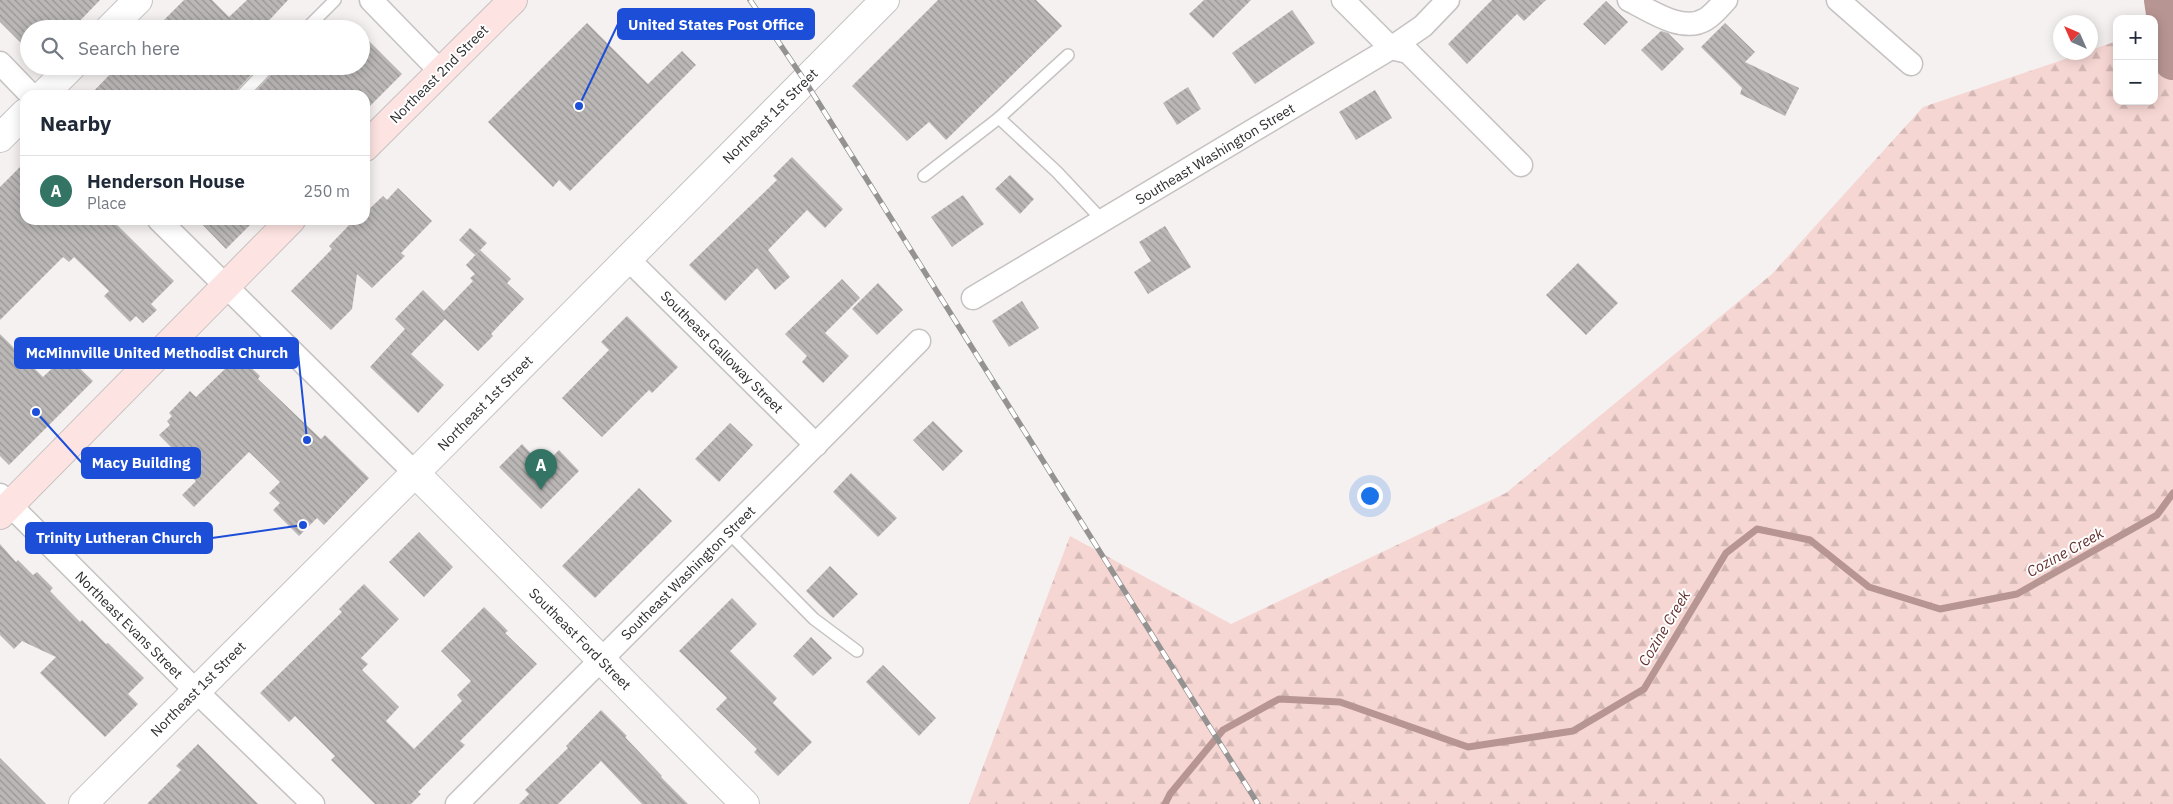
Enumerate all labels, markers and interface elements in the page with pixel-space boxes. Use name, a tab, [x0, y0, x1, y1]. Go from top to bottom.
callout: United States Post Office	[618, 9, 814, 39]
text: United States Post Office	[628, 15, 804, 34]
north arrow	[2053, 15, 2098, 60]
map controls	[2113, 15, 2158, 105]
button: +	[2113, 15, 2158, 60]
search box	[20, 20, 370, 75]
street label: Northeast 2nd Street	[386, 21, 492, 127]
icon: search	[38, 34, 66, 62]
text: Search here	[78, 36, 180, 60]
button: −	[2113, 60, 2158, 105]
street label: Northeast 1st Street	[719, 64, 822, 167]
street label: Southeast Washington Street	[1132, 99, 1298, 209]
text: Nearby	[40, 109, 111, 137]
text: Henderson House	[87, 169, 245, 193]
text: A	[51, 181, 61, 201]
text: 250 m	[303, 181, 350, 201]
text: Place	[87, 193, 126, 213]
street label: Southeast Galloway Street	[657, 287, 787, 417]
callout: McMinnville United Methodist Church	[15, 338, 298, 368]
text: McMinnville United Methodist Church	[26, 343, 288, 362]
street label: Northeast 1st Street	[434, 351, 537, 454]
callout: Macy Building	[82, 448, 200, 478]
pin: A	[525, 449, 557, 490]
text: Macy Building	[92, 453, 191, 472]
your location	[1357, 483, 1383, 509]
street label: Southeast Washington Street	[617, 502, 759, 644]
callout: Trinity Lutheran Church	[26, 523, 212, 553]
water label: Cozine Creek	[2023, 523, 2107, 581]
text: Trinity Lutheran Church	[36, 528, 202, 547]
street label: Northeast Evans Street	[71, 567, 187, 683]
street label: Southeast Ford Street	[525, 584, 635, 694]
water label: Cozine Creek	[1634, 586, 1694, 669]
street label: Northeast 1st Street	[147, 637, 250, 740]

